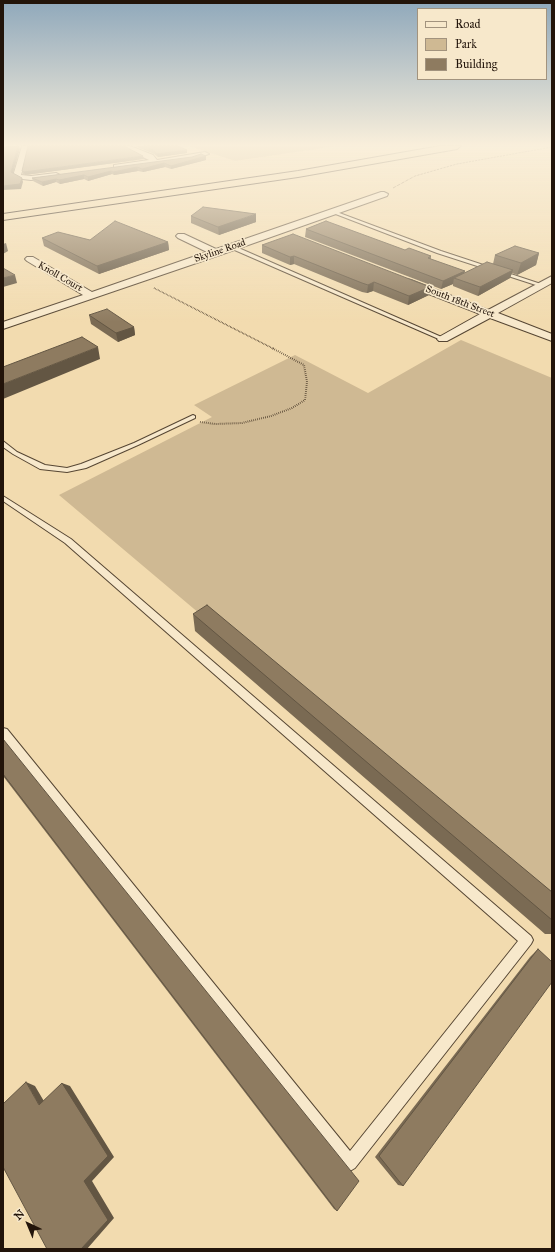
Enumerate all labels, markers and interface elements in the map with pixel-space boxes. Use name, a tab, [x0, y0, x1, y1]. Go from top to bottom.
legend	[417, 8, 547, 80]
text: Road	[455, 17, 481, 31]
text: Park	[455, 37, 477, 51]
text: Building	[455, 57, 497, 71]
street label: Skyline Road	[193, 237, 247, 265]
street label: Knoll Court	[35, 259, 85, 295]
street label: South 18th Street	[424, 283, 496, 321]
north arrow	[8, 1204, 48, 1244]
text: N	[11, 1207, 27, 1223]

